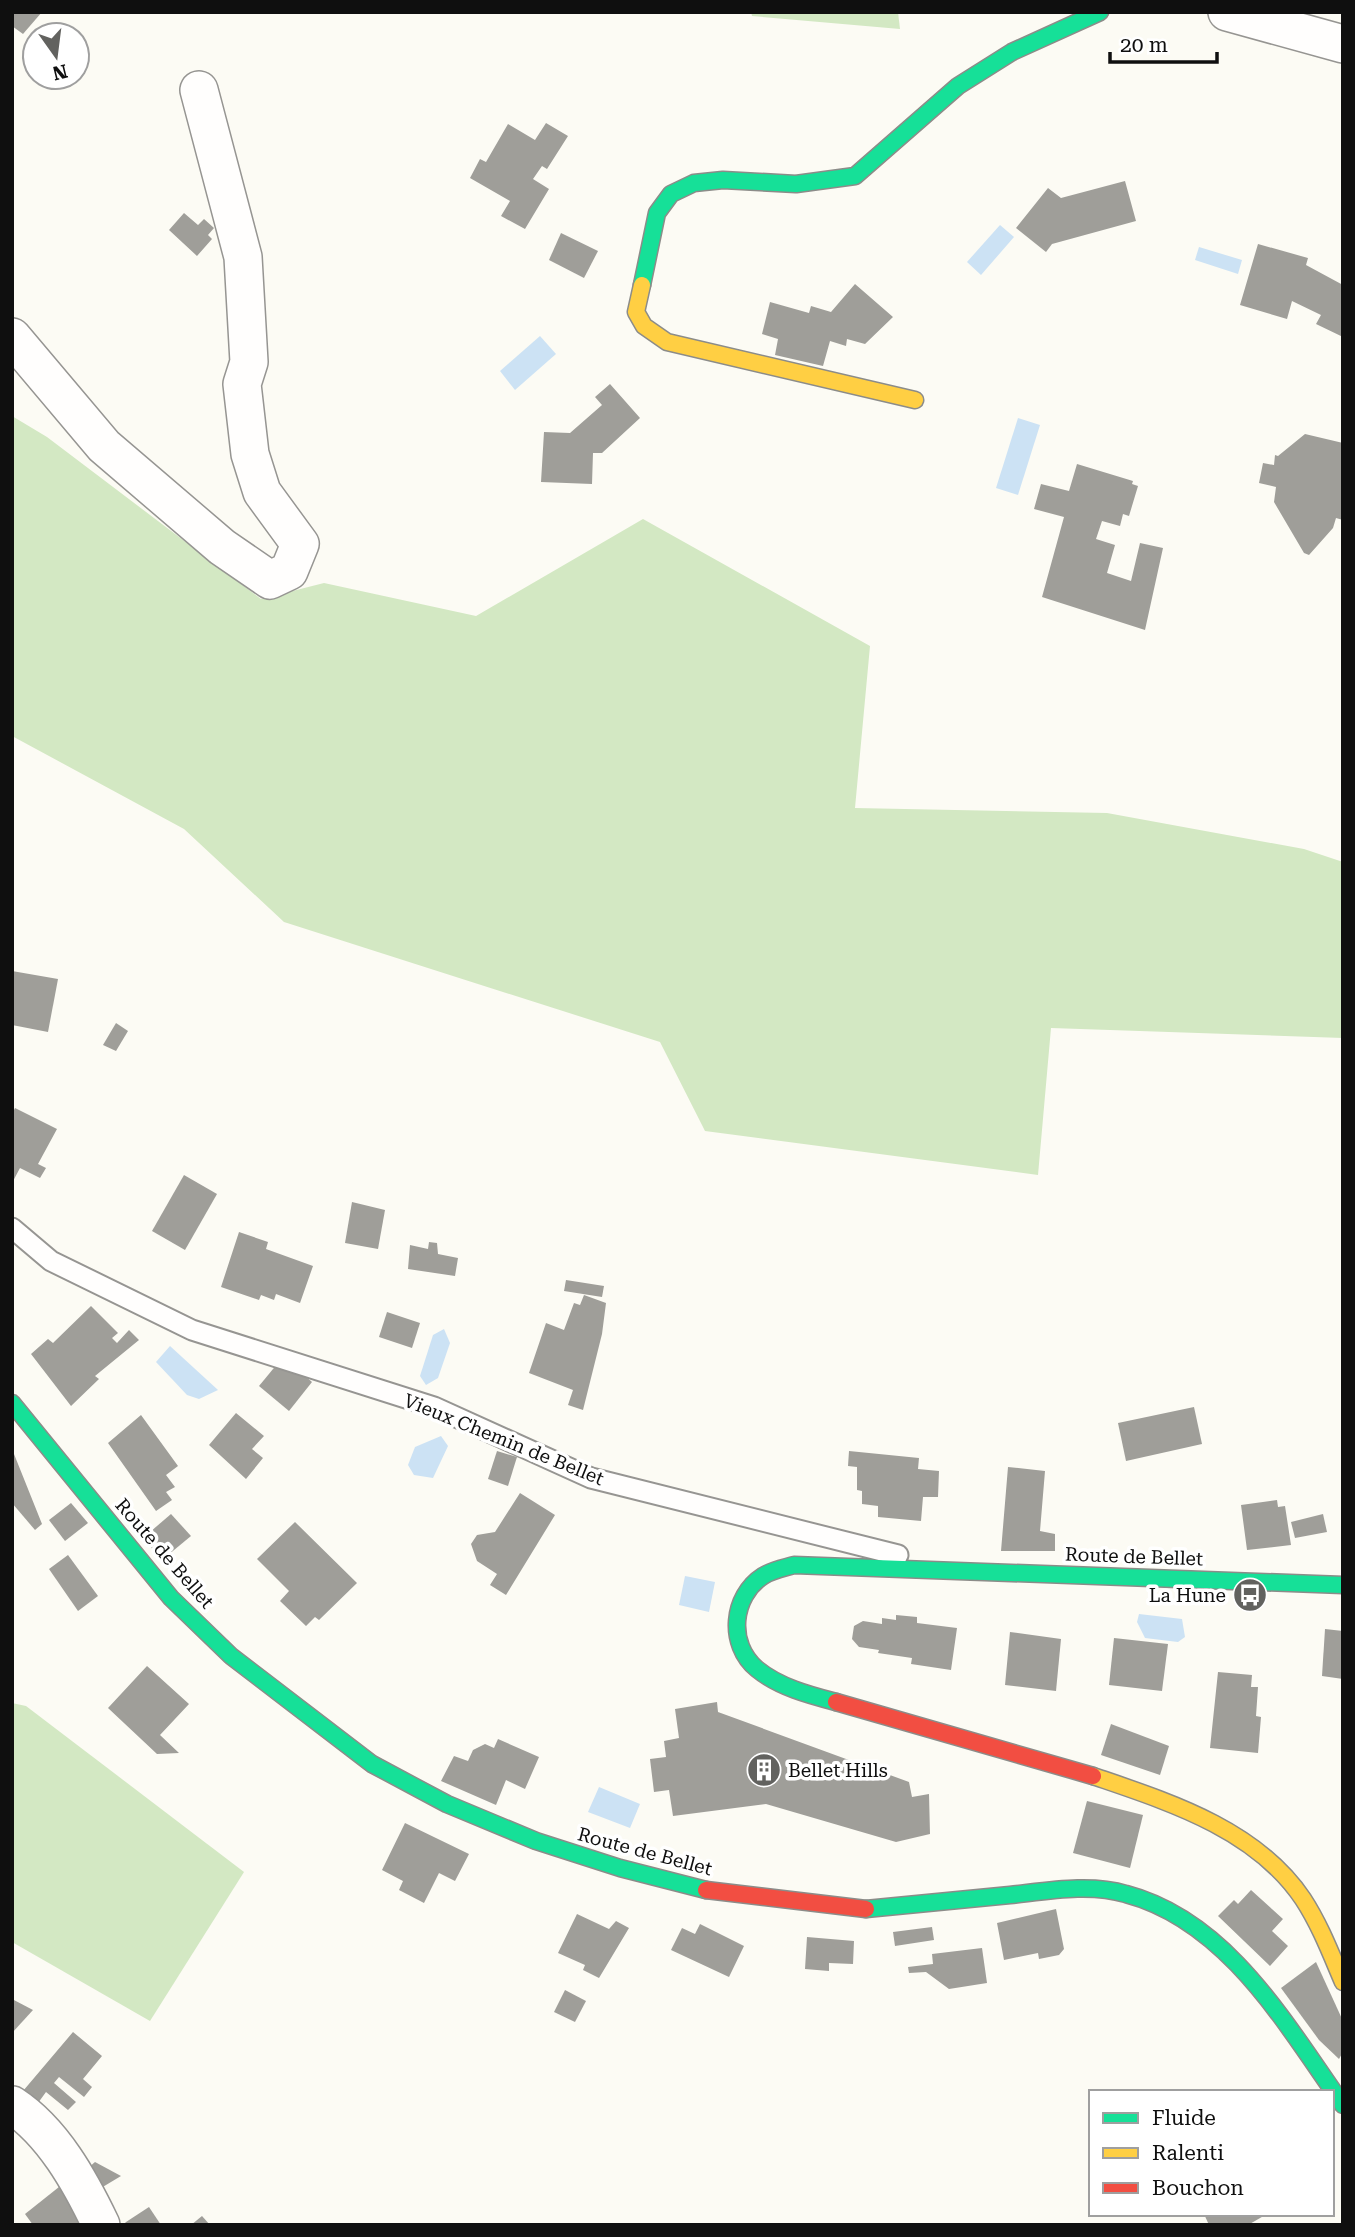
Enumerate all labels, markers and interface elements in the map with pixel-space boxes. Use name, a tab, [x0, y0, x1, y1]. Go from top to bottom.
north arrow	[21, 21, 91, 91]
scale bar	[1110, 21, 1217, 65]
text: 20 m	[1120, 33, 1168, 57]
text: N	[50, 59, 70, 85]
street label: Vieux Chemin de Bellet	[400, 1389, 607, 1490]
street label: Route de Bellet	[111, 1494, 219, 1613]
street label: Route de Bellet	[1064, 1543, 1203, 1570]
bus stop icon: La Hune	[1231, 1576, 1269, 1614]
place label: La Hune	[1149, 1584, 1226, 1607]
building icon: Bellet Hills	[745, 1751, 783, 1789]
place label: Bellet Hills	[788, 1759, 888, 1782]
street label: Route de Bellet	[575, 1822, 715, 1880]
legend	[1089, 2090, 1334, 2216]
text: Fluide	[1152, 2106, 1216, 2130]
text: Ralenti	[1152, 2141, 1224, 2165]
text: Bouchon	[1152, 2176, 1244, 2200]

